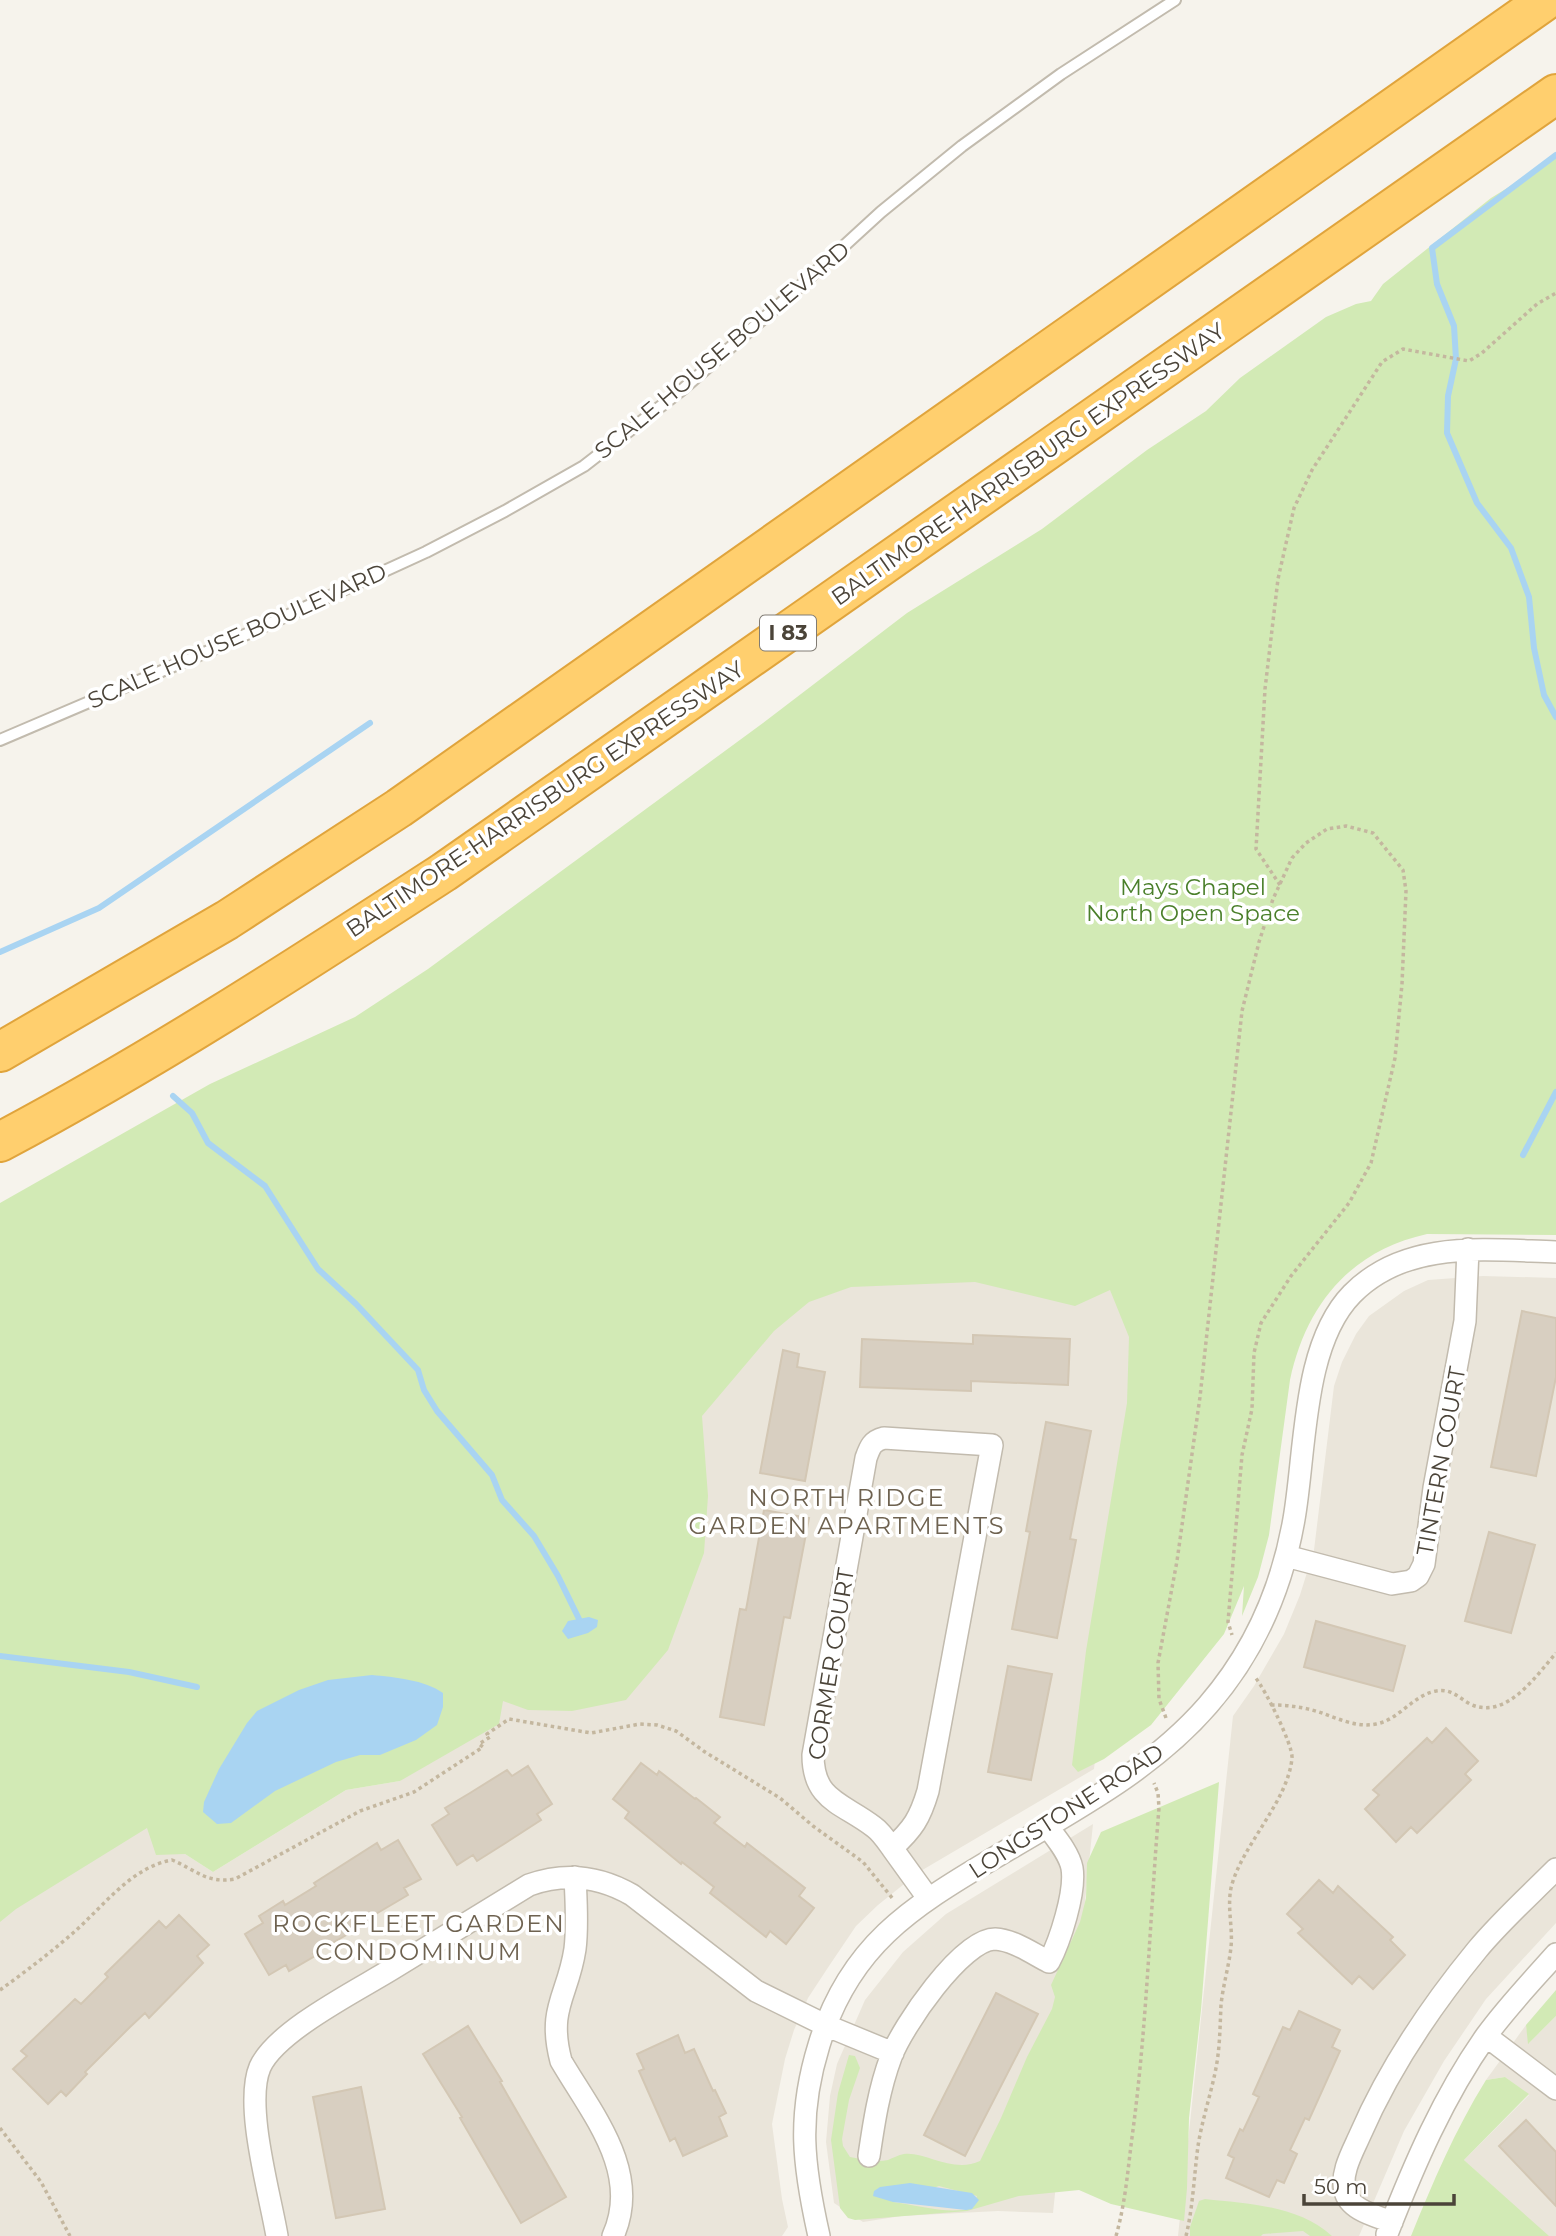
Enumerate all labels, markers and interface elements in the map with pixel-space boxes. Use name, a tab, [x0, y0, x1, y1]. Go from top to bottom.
street label: SCALE HOUSE BOULEVARD	[589, 235, 855, 465]
street label: BALTIMORE-HARRISBURG EXPRESSWAY	[826, 316, 1230, 611]
street label: SCALE HOUSE BOULEVARD	[83, 557, 391, 715]
road number: I 83	[760, 616, 816, 650]
street label: BALTIMORE-HARRISBURG EXPRESSWAY	[341, 655, 750, 943]
park label: Mays Chapel North Open Space	[1086, 873, 1300, 927]
street label: TINTERN COURT	[1411, 1364, 1472, 1558]
district label: NORTH RIDGE GARDEN APARTMENTS	[688, 1483, 1006, 1540]
street label: CORMER COURT	[802, 1565, 860, 1762]
street label: LONGSTONE ROAD	[963, 1738, 1169, 1884]
district label: ROCKFLEET GARDEN CONDOMINUM	[272, 1909, 566, 1966]
scale bar	[1304, 2162, 1454, 2206]
text: 50 m	[1314, 2174, 1368, 2199]

